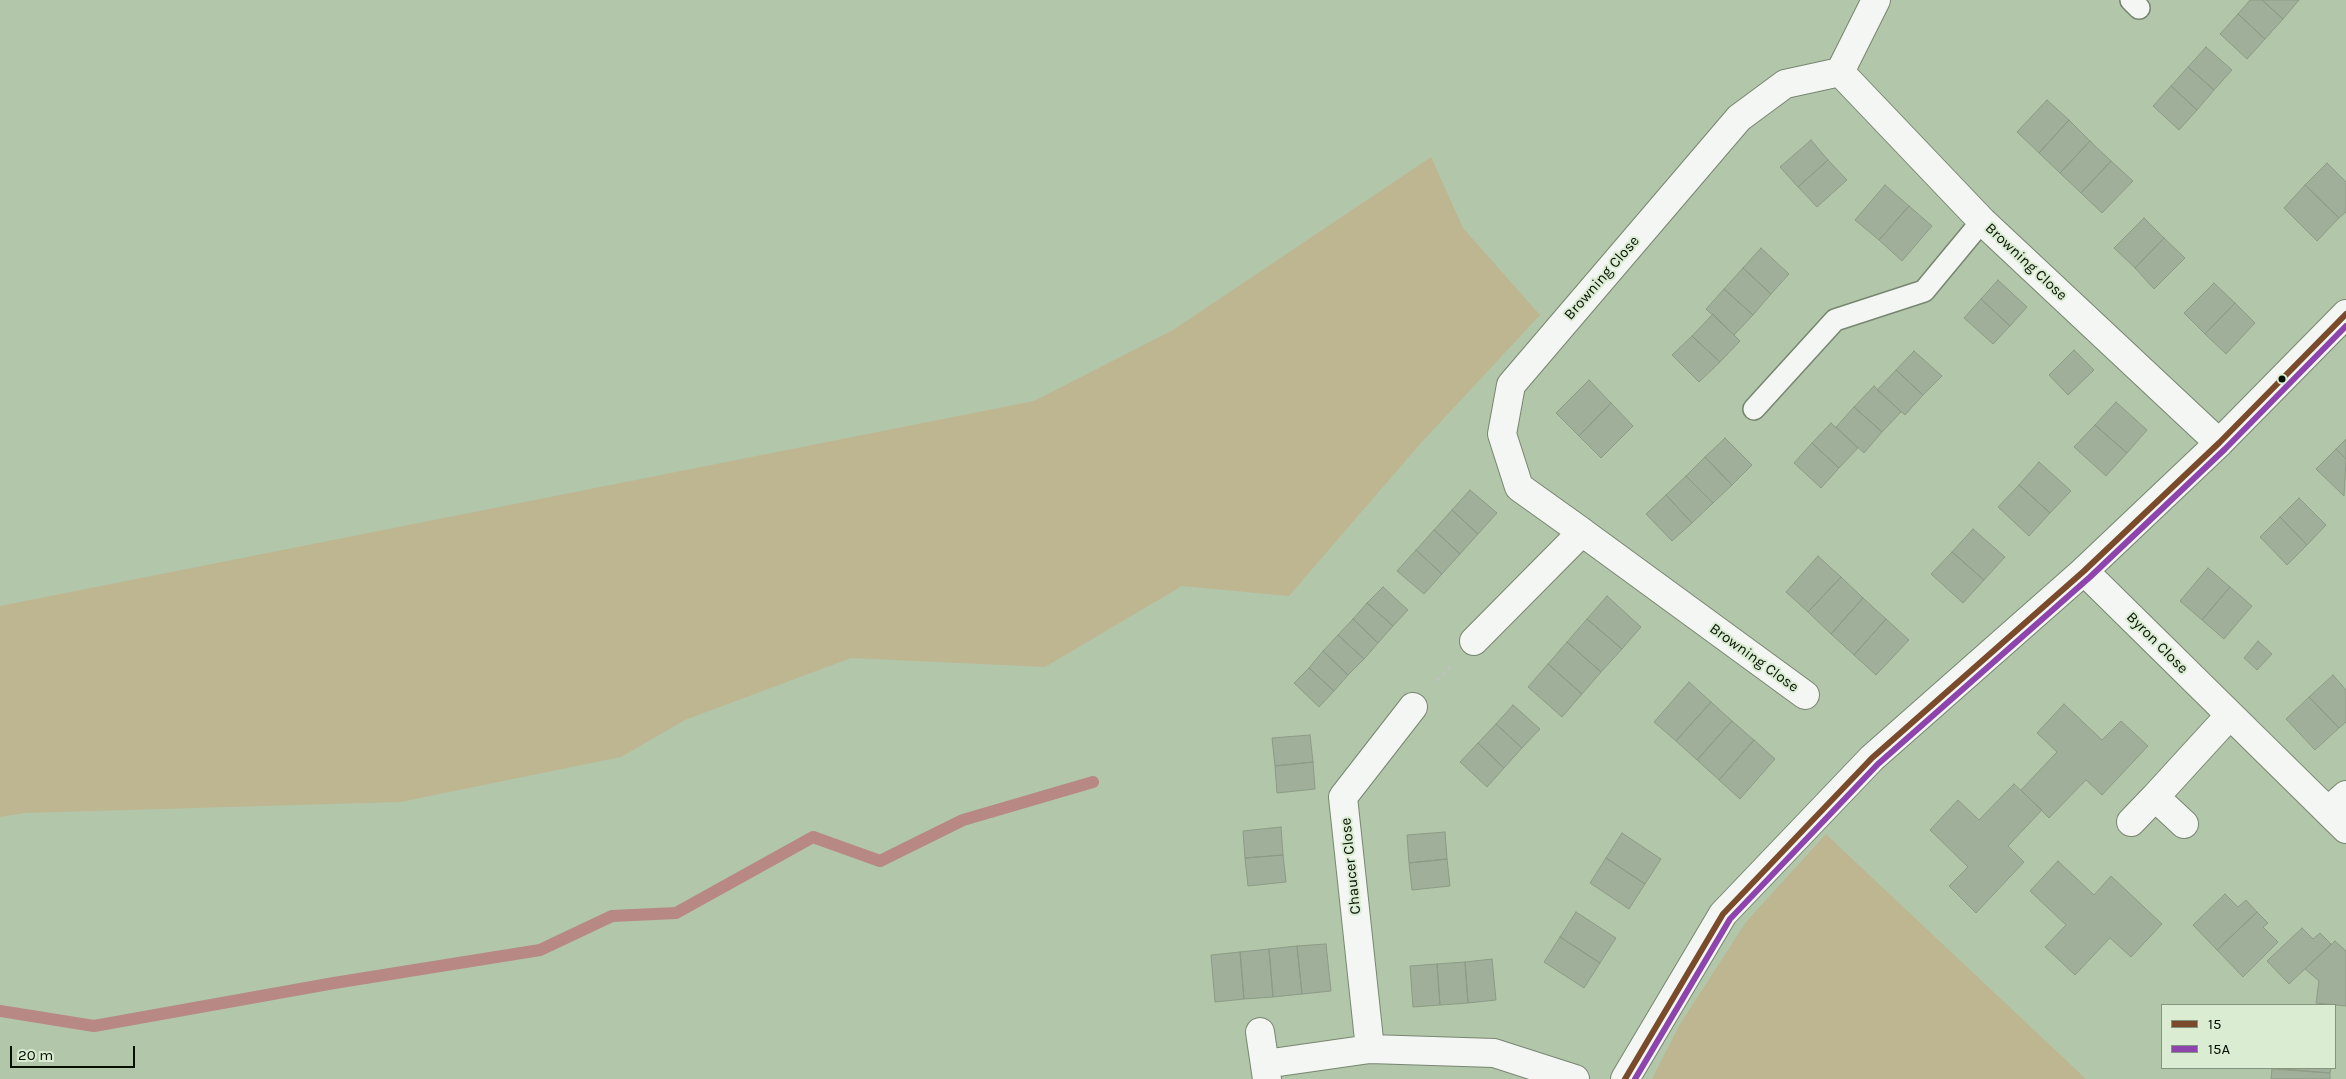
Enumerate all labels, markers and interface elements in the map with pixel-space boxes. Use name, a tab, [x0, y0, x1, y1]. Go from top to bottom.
street label: Browning Close	[1981, 219, 2071, 305]
street label: Browning Close	[1561, 232, 1643, 324]
unlabelled marker	[2277, 374, 2287, 384]
street label: Byron Close	[2122, 608, 2192, 678]
street label: Browning Close	[1706, 620, 1802, 696]
street label: Chaucer Close	[1337, 817, 1365, 915]
legend	[2161, 1004, 2336, 1069]
text: 15	[2208, 1015, 2221, 1033]
scale bar	[12, 1036, 138, 1068]
text: 15A	[2208, 1040, 2230, 1058]
text: 20 m	[18, 1046, 53, 1064]

